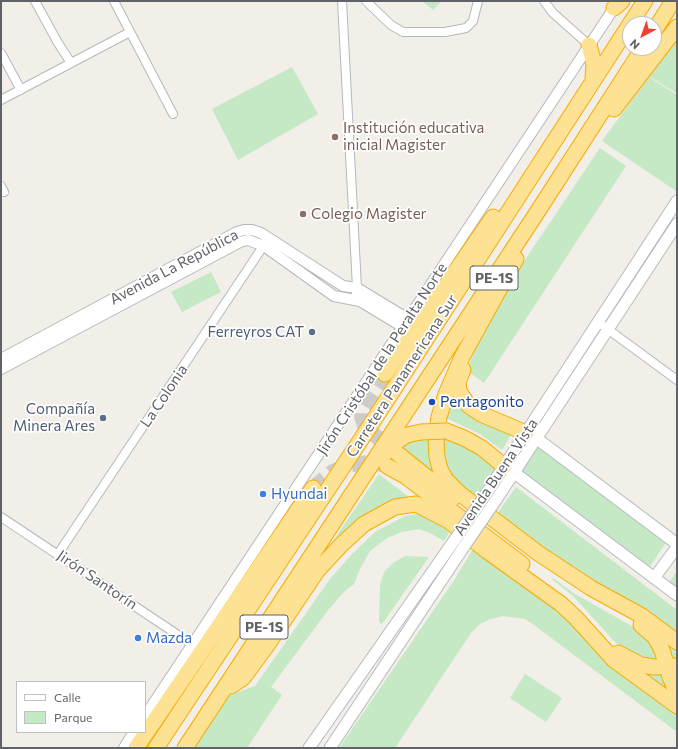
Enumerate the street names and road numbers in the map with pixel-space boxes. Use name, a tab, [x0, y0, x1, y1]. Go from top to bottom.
street label: Avenida La República	[107, 226, 241, 308]
street label: Jirón Cristóbal de la Peralta Norte	[313, 260, 451, 458]
road number: PE-1S	[470, 266, 518, 290]
street label: Carretera Panamericana Sur	[343, 291, 461, 461]
street label: La Colonia	[137, 361, 191, 431]
street label: Avenida Buena Vista	[450, 415, 542, 539]
street label: Jirón Santorín	[53, 547, 141, 613]
road number: PE-1S	[240, 615, 288, 639]

